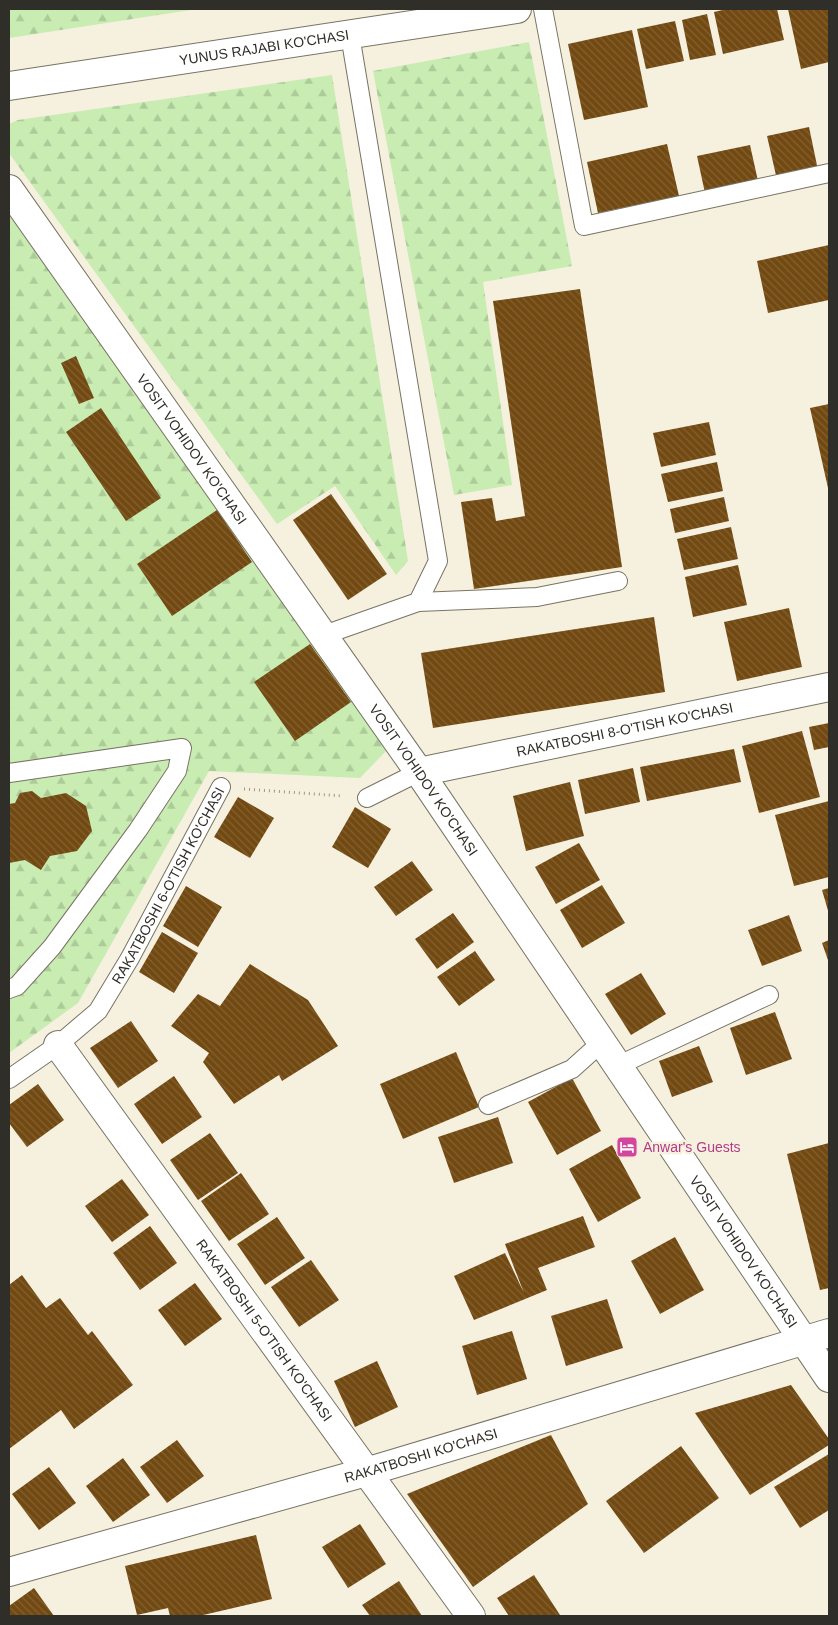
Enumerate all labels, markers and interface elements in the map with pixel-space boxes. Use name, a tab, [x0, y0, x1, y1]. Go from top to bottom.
street label: YUNUS RAJABI KO'CHASI	[178, 27, 350, 68]
street label: VOSIT VOHIDOV KO'CHASI	[134, 371, 250, 527]
street label: RAKATBOSHI 8-O'TISH KO'CHASI	[515, 699, 734, 760]
street label: VOSIT VOHIDOV KO'CHASI	[366, 701, 481, 859]
street label: RAKATBOSHI 6-O'TISH KO'CHASI	[108, 784, 227, 986]
hotel icon: Anwar's Guests	[615, 1135, 639, 1159]
place label: Anwar's Guests	[643, 1139, 741, 1155]
street label: VOSIT VOHIDOV KO'CHASI	[687, 1173, 801, 1331]
street label: RAKATBOSHI 5-O'TISH KO'CHASI	[193, 1236, 335, 1424]
street label: RAKATBOSHI KO'CHASI	[342, 1425, 499, 1486]

